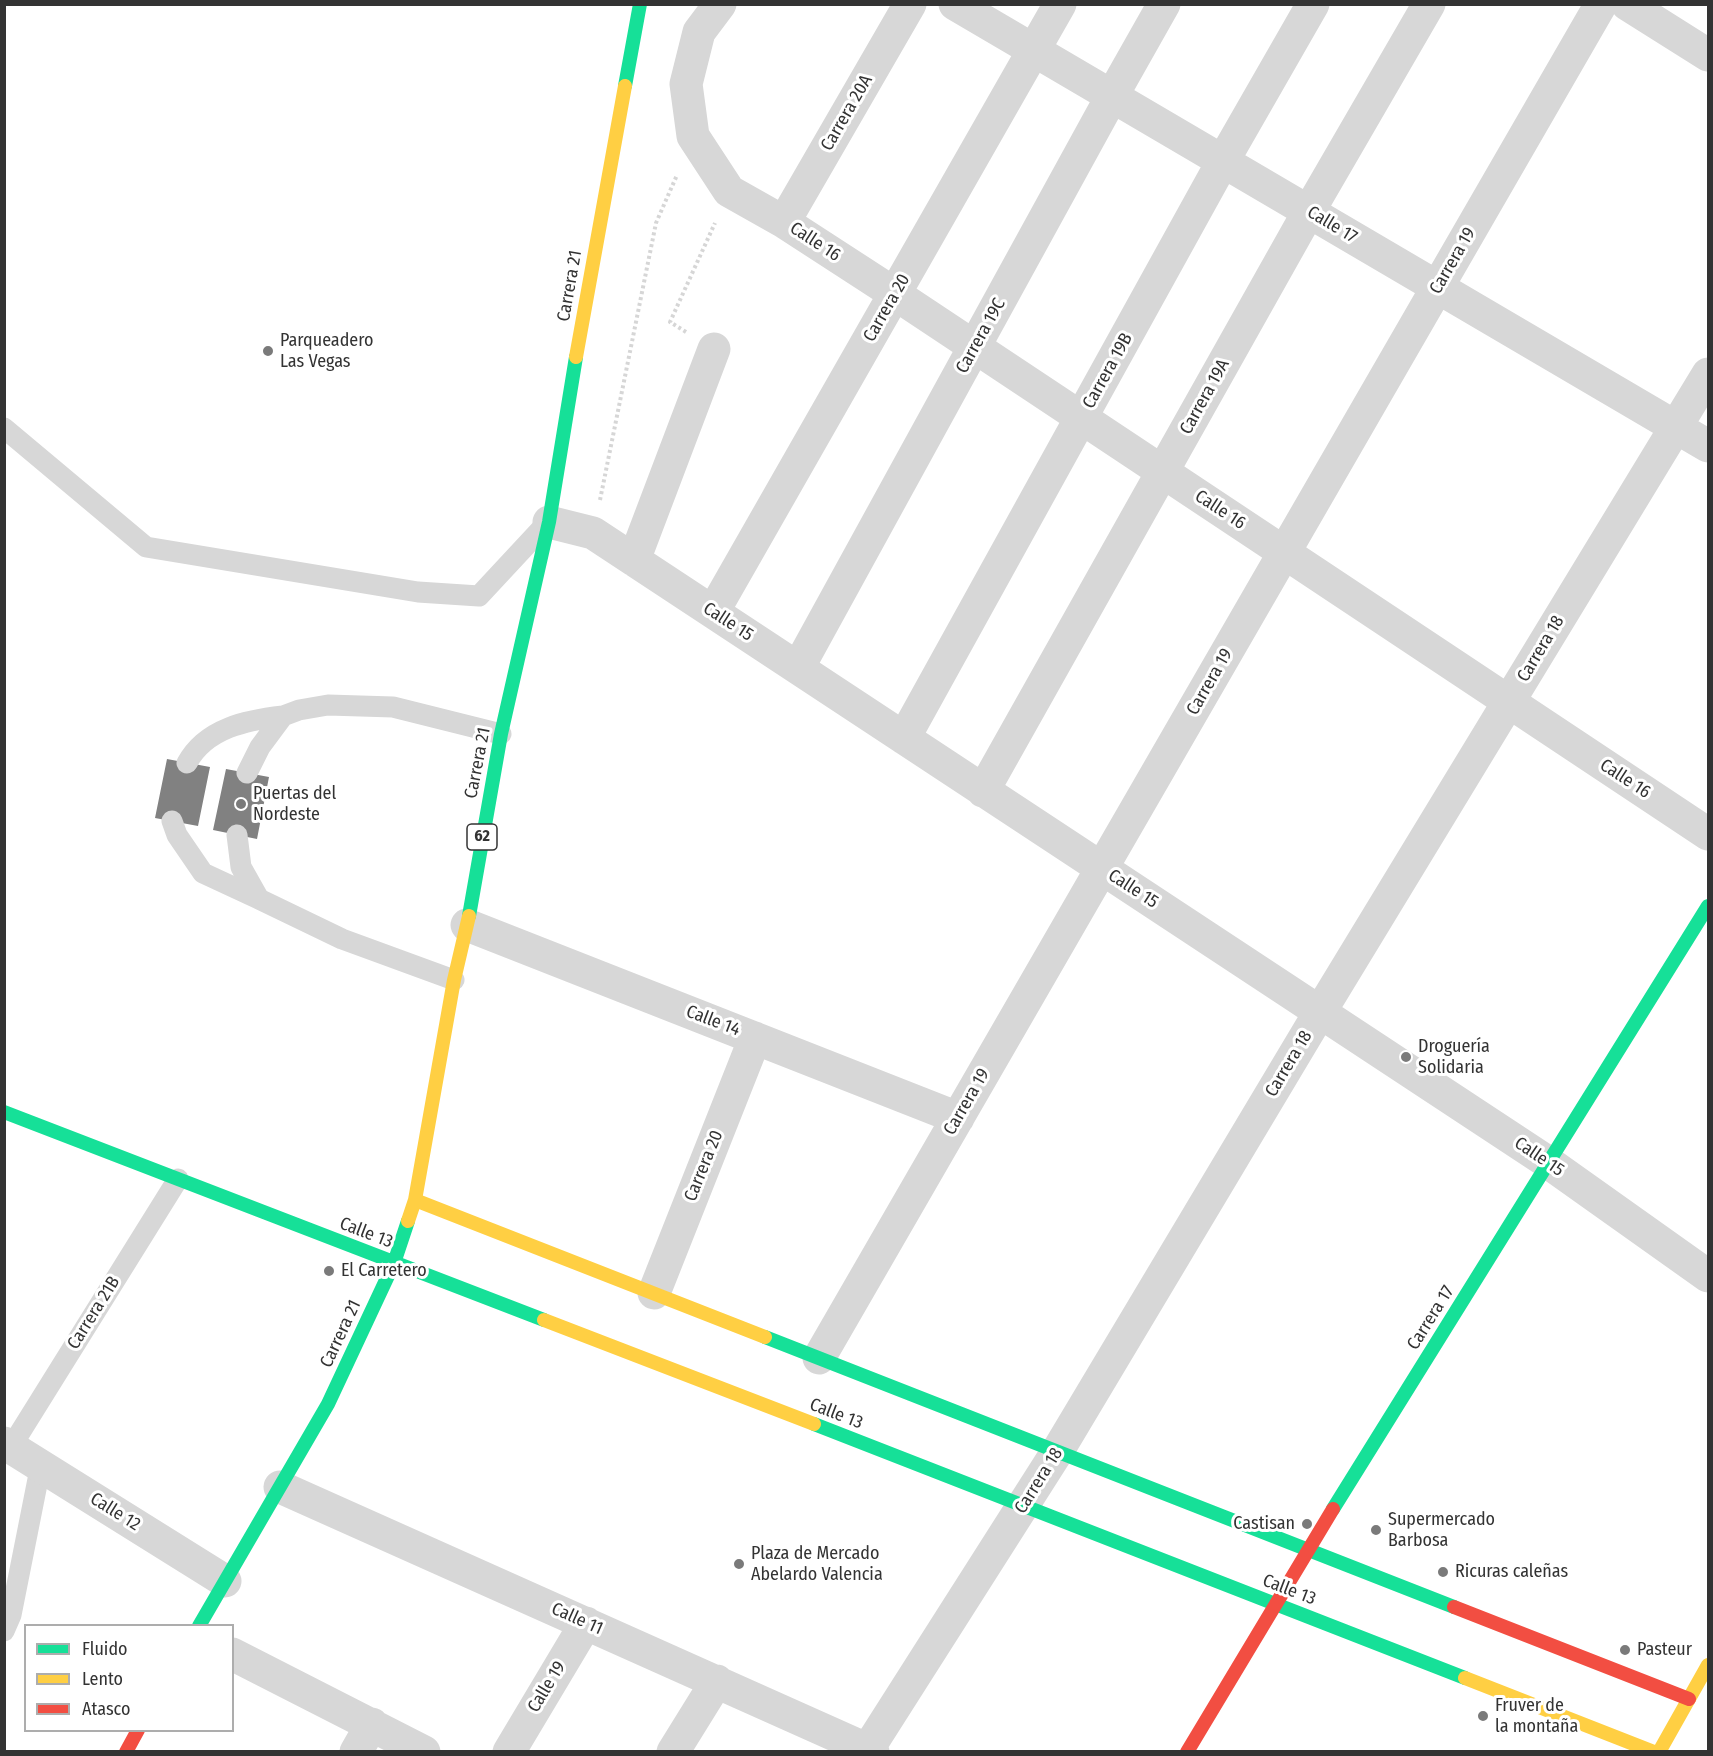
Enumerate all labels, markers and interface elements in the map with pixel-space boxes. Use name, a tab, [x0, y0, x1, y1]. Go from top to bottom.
street label: Carrera 20A	[817, 71, 877, 155]
street label: Calle 17	[1303, 202, 1361, 248]
street label: Calle 16	[786, 218, 844, 266]
street label: Carrera 19	[1425, 224, 1481, 298]
street label: Carrera 21	[553, 249, 587, 323]
street label: Carrera 20	[859, 270, 915, 346]
street label: Carrera 19C	[952, 295, 1010, 377]
street label: Carrera 19B	[1078, 329, 1138, 413]
place label: Parqueadero Las Vegas	[280, 330, 373, 372]
marker: Parqueadero Las Vegas	[261, 344, 275, 358]
street label: Carrera 19A	[1176, 356, 1234, 438]
street label: Calle 16	[1191, 486, 1249, 534]
street label: Calle 15	[699, 598, 757, 646]
street label: Carrera 18	[1513, 612, 1569, 686]
street label: Carrera 19	[1182, 645, 1238, 719]
street label: Carrera 21	[461, 726, 495, 800]
street label: Calle 16	[1596, 755, 1654, 803]
place label: Puertas del Nordeste	[253, 783, 336, 826]
marker: Puertas del Nordeste	[234, 797, 248, 811]
road number: 62	[467, 824, 497, 850]
street label: Calle 15	[1104, 865, 1162, 913]
street label: Calle 14	[683, 1001, 743, 1041]
street label: Carrera 18	[1261, 1027, 1317, 1101]
place label: Droguería Solidaria	[1418, 1036, 1490, 1078]
marker: Droguería Solidaria	[1399, 1050, 1413, 1064]
street label: Carrera 19	[939, 1065, 995, 1139]
street label: Carrera 20	[680, 1127, 728, 1205]
street label: Calle 15	[1510, 1133, 1568, 1181]
street label: Calle 13	[336, 1213, 396, 1253]
place label: El Carretero	[341, 1260, 427, 1282]
marker: El Carretero	[322, 1264, 336, 1278]
street label: Carrera 21B	[63, 1273, 125, 1353]
street label: Carrera 17	[1403, 1282, 1459, 1354]
street label: Carrera 21	[316, 1297, 366, 1371]
street label: Calle 13	[806, 1394, 866, 1434]
street label: Carrera 18	[1010, 1444, 1068, 1518]
street label: Calle 12	[86, 1488, 144, 1536]
place label: Supermercado Barbosa	[1388, 1509, 1495, 1552]
place label: Castisan	[1233, 1513, 1295, 1535]
marker: Castisan	[1300, 1517, 1314, 1531]
marker: Supermercado Barbosa	[1369, 1523, 1383, 1537]
place label: Plaza de Mercado Abelardo Valencia	[751, 1543, 883, 1586]
marker: Plaza de Mercado Abelardo Valencia	[732, 1557, 746, 1571]
place label: Ricuras caleñas	[1455, 1561, 1568, 1583]
marker: Ricuras caleñas	[1436, 1565, 1450, 1579]
street label: Calle 13	[1259, 1570, 1319, 1610]
street label: Calle 11	[548, 1598, 606, 1640]
legend	[24, 1624, 234, 1732]
text: Fluido	[82, 1638, 128, 1660]
place label: Pasteur	[1637, 1639, 1692, 1661]
marker: Pasteur	[1618, 1643, 1632, 1657]
street label: Calle 19	[523, 1657, 571, 1717]
text: Lento	[82, 1668, 123, 1690]
place label: Fruver de la montaña	[1495, 1695, 1578, 1738]
text: Atasco	[82, 1698, 130, 1720]
marker: Fruver de la montaña	[1476, 1709, 1490, 1723]

